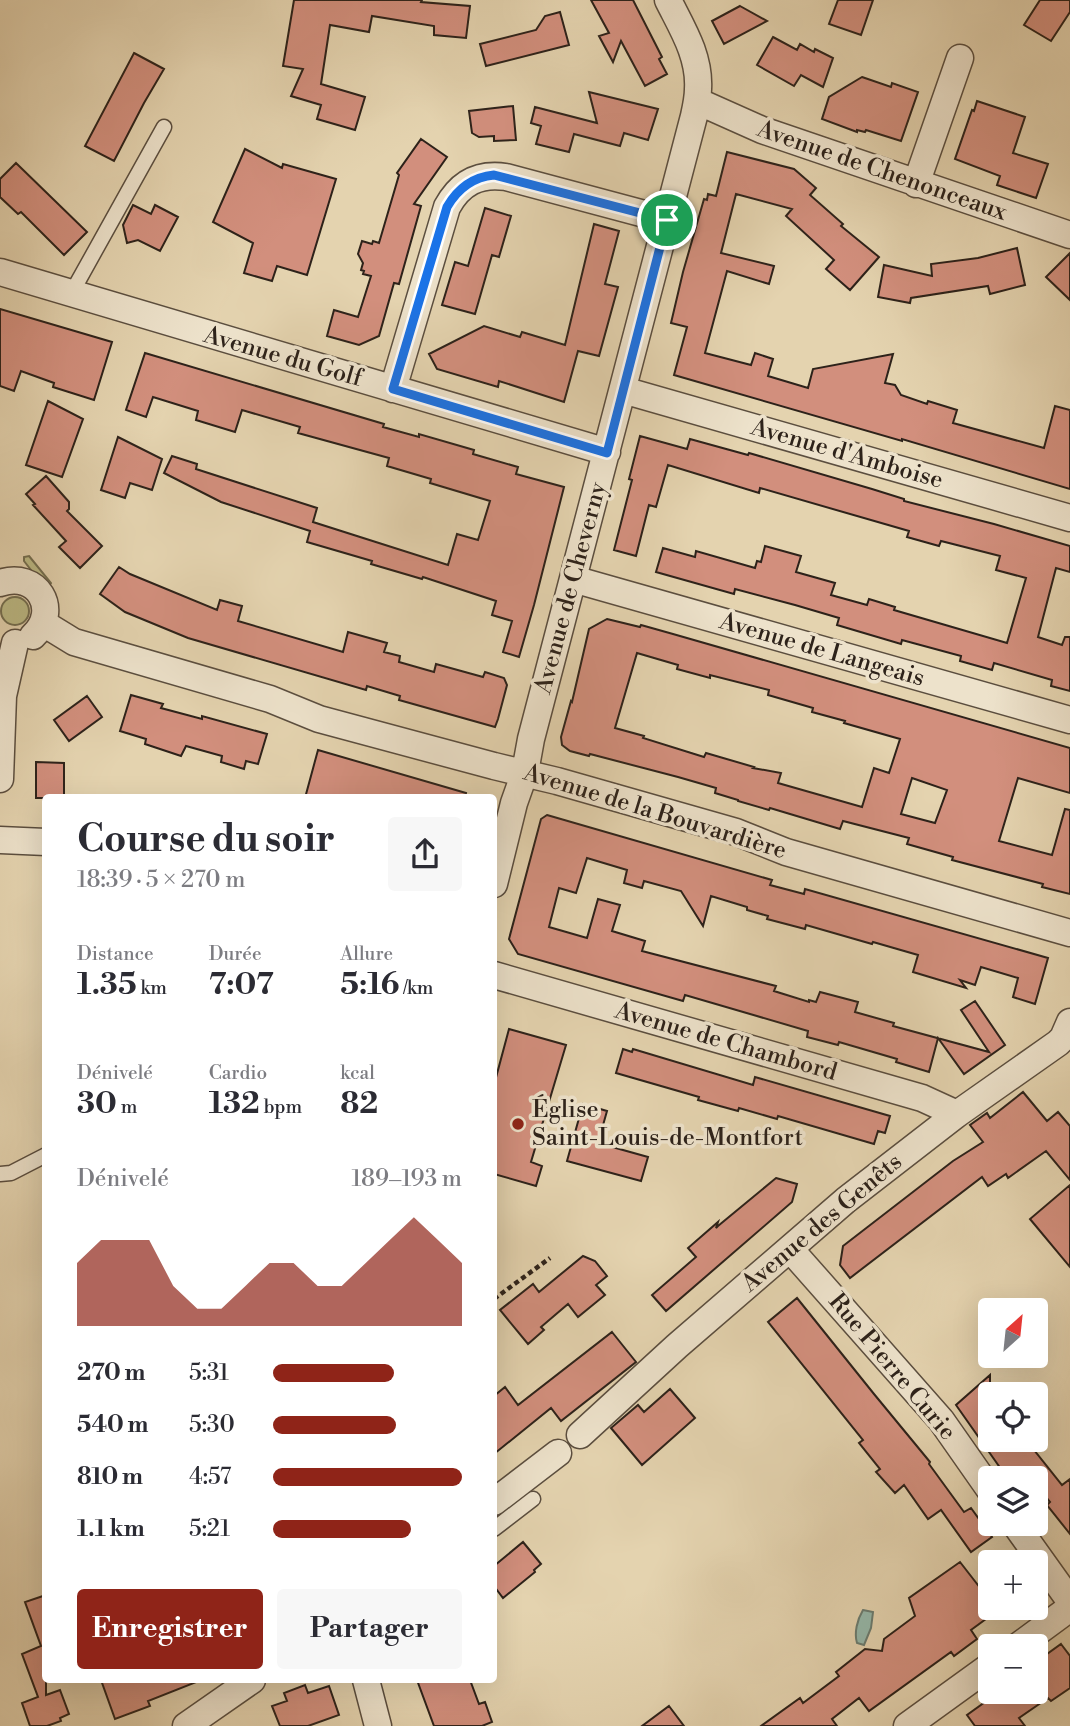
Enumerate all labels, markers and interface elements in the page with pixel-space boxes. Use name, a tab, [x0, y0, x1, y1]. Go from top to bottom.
street label: Avenue de Chenonceaux	[752, 114, 1012, 228]
pin	[637, 190, 697, 250]
icon: arrive	[648, 201, 686, 239]
street label: Avenue du Golf	[199, 320, 367, 394]
street label: Avenue d'Amboise	[747, 412, 946, 496]
street label: Avenue de Cheverny	[528, 479, 614, 698]
street label: Avenue de Langeais	[715, 606, 928, 694]
street label: Avenue de la Bouvardière	[519, 757, 790, 866]
text: Course du soir	[77, 816, 335, 863]
button: share	[388, 817, 462, 891]
text: 18:39 · 5 × 270 m	[77, 866, 245, 894]
text: Distance	[77, 942, 154, 966]
text: Durée	[209, 942, 262, 966]
text: Allure	[340, 942, 393, 966]
text: 1.35	[77, 966, 137, 1004]
text: 7:07	[209, 966, 274, 1004]
text: 5:16	[340, 966, 399, 1004]
text: km	[137, 976, 167, 1000]
text: /km	[399, 976, 433, 1000]
street label: Avenue de Chambord	[611, 996, 841, 1088]
text: Dénivelé	[77, 1061, 153, 1085]
text: Cardio	[209, 1061, 267, 1085]
text: kcal	[340, 1061, 375, 1085]
text: 30	[77, 1085, 117, 1123]
text: 132	[209, 1085, 260, 1123]
text: 82	[340, 1085, 378, 1123]
place label: Église Saint-Louis-de-Montfort	[532, 1094, 804, 1153]
text: m	[117, 1095, 137, 1119]
text: bpm	[260, 1095, 302, 1119]
marker: Église Saint-Louis-de-Montfort	[510, 1116, 526, 1132]
street label: Avenue des Genêts	[735, 1147, 908, 1300]
text: Dénivelé	[77, 1165, 169, 1193]
text: 189–193 m	[352, 1165, 462, 1193]
street label: Rue Pierre Curie	[822, 1287, 962, 1447]
north arrow	[978, 1298, 1048, 1368]
map controls	[978, 1298, 1048, 1704]
text: 270 m	[77, 1359, 145, 1387]
text: 5:31	[189, 1359, 229, 1387]
button: locate	[978, 1382, 1048, 1452]
text: 540 m	[77, 1411, 148, 1439]
text: 5:30	[189, 1411, 235, 1439]
text: 810 m	[77, 1463, 143, 1491]
text: 4:57	[189, 1463, 231, 1491]
button: layers	[978, 1466, 1048, 1536]
text: 1.1 km	[77, 1515, 145, 1543]
text: 5:21	[189, 1515, 230, 1543]
button: +	[978, 1550, 1048, 1620]
button: Enregistrer	[77, 1589, 263, 1669]
button: Partager	[277, 1589, 462, 1669]
button: −	[978, 1634, 1048, 1704]

